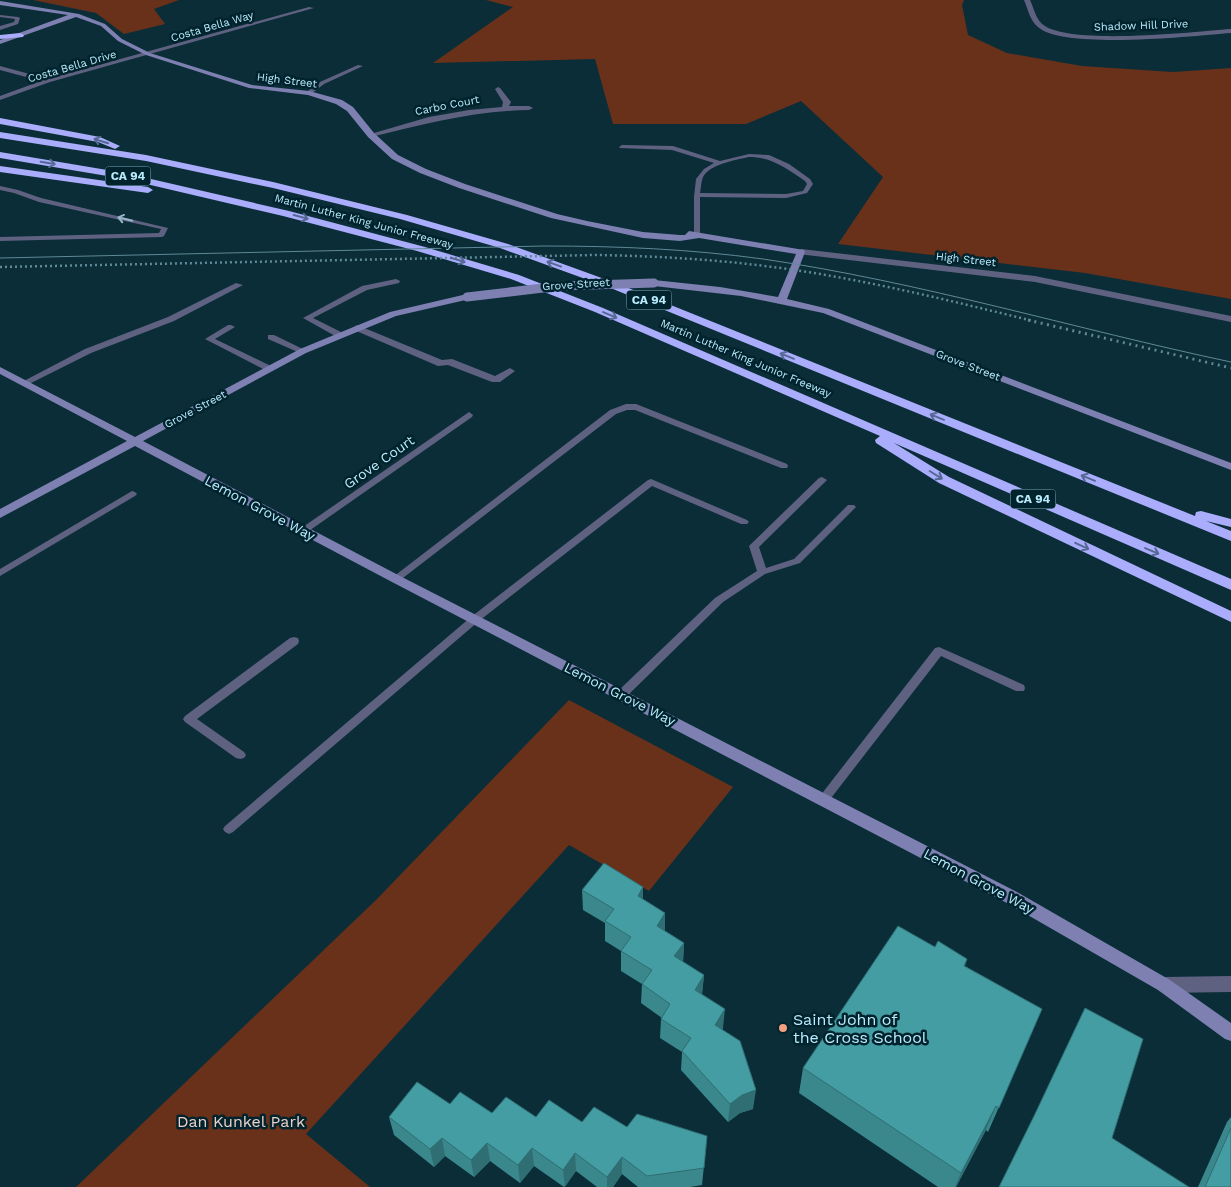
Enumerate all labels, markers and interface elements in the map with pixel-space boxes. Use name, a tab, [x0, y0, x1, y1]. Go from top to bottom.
street label: Costa Bella Way	[169, 8, 255, 45]
street label: Shadow Hill Drive	[1094, 17, 1189, 34]
street label: Costa Bella Drive	[26, 48, 118, 85]
street label: High Street	[256, 70, 318, 91]
street label: Carbo Court	[414, 93, 481, 118]
one-way arrow	[93, 135, 109, 145]
one-way arrow	[40, 158, 56, 168]
road number: CA 94	[106, 167, 150, 186]
street label: Martin Luther King Junior Freeway	[273, 191, 455, 252]
one-way arrow	[292, 213, 308, 222]
one-way arrow	[117, 214, 133, 223]
street label: High Street	[935, 250, 997, 269]
one-way arrow	[449, 256, 465, 266]
one-way arrow	[547, 259, 562, 268]
street label: Grove Street	[542, 276, 611, 293]
road number: CA 94	[626, 290, 672, 310]
one-way arrow	[602, 311, 617, 321]
street label: Martin Luther King Junior Freeway	[659, 317, 833, 401]
street label: Grove Street	[934, 347, 1002, 384]
one-way arrow	[780, 350, 795, 360]
street label: Grove Street	[162, 388, 229, 431]
one-way arrow	[930, 411, 945, 421]
street label: Grove Court	[341, 432, 417, 492]
one-way arrow	[928, 470, 942, 480]
street label: Lemon Grove Way	[202, 472, 319, 544]
one-way arrow	[1081, 473, 1096, 482]
road number: CA 94	[1010, 489, 1056, 508]
one-way arrow	[1074, 542, 1089, 551]
one-way arrow	[1144, 546, 1159, 556]
street label: Lemon Grove Way	[562, 659, 679, 729]
street label: Lemon Grove Way	[921, 845, 1038, 917]
place label: Saint John of the Cross School	[793, 1010, 927, 1047]
marker: Saint John of the Cross School	[777, 1022, 789, 1034]
park label: Dan Kunkel Park	[177, 1112, 305, 1131]

